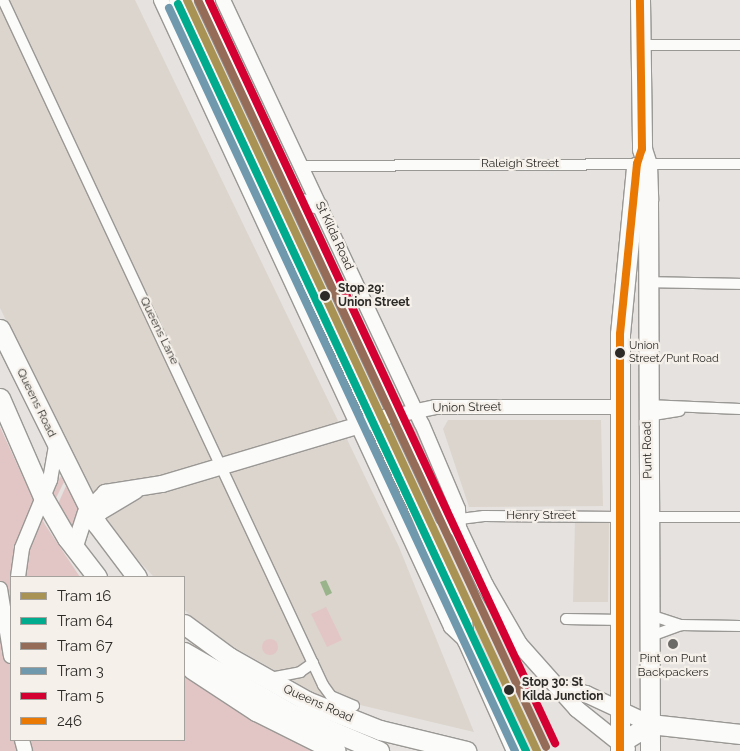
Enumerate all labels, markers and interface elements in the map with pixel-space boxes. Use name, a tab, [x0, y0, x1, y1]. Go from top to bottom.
street label: Raleigh Street	[481, 157, 559, 171]
street label: St Kilda Road	[312, 200, 356, 272]
place label: Stop 29: Union Street	[338, 282, 410, 310]
marker: Stop 29: Union Street	[316, 287, 334, 305]
street label: Queens Lane	[136, 295, 182, 367]
place label: Union Street/Punt Road	[629, 340, 719, 366]
marker: Union Street/Punt Road	[615, 348, 625, 358]
street label: Queens Road	[13, 366, 59, 440]
street label: Union Street	[432, 400, 502, 416]
street label: Punt Road	[640, 421, 656, 479]
street label: Henry Street	[506, 509, 576, 523]
legend	[10, 576, 185, 741]
text: Tram 16	[57, 587, 111, 605]
text: Tram 64	[57, 612, 113, 630]
text: Tram 67	[57, 637, 113, 655]
marker: Pint on Punt Backpackers	[667, 638, 679, 650]
place label: Pint on Punt Backpackers	[637, 652, 709, 680]
text: Tram 3	[57, 662, 104, 680]
place label: Stop 30: St Kilda Junction	[522, 676, 604, 704]
marker: Stop 30: St Kilda Junction	[500, 681, 518, 699]
street label: Queens Road	[281, 682, 355, 726]
text: Tram 5	[57, 687, 104, 705]
text: 246	[57, 712, 82, 730]

